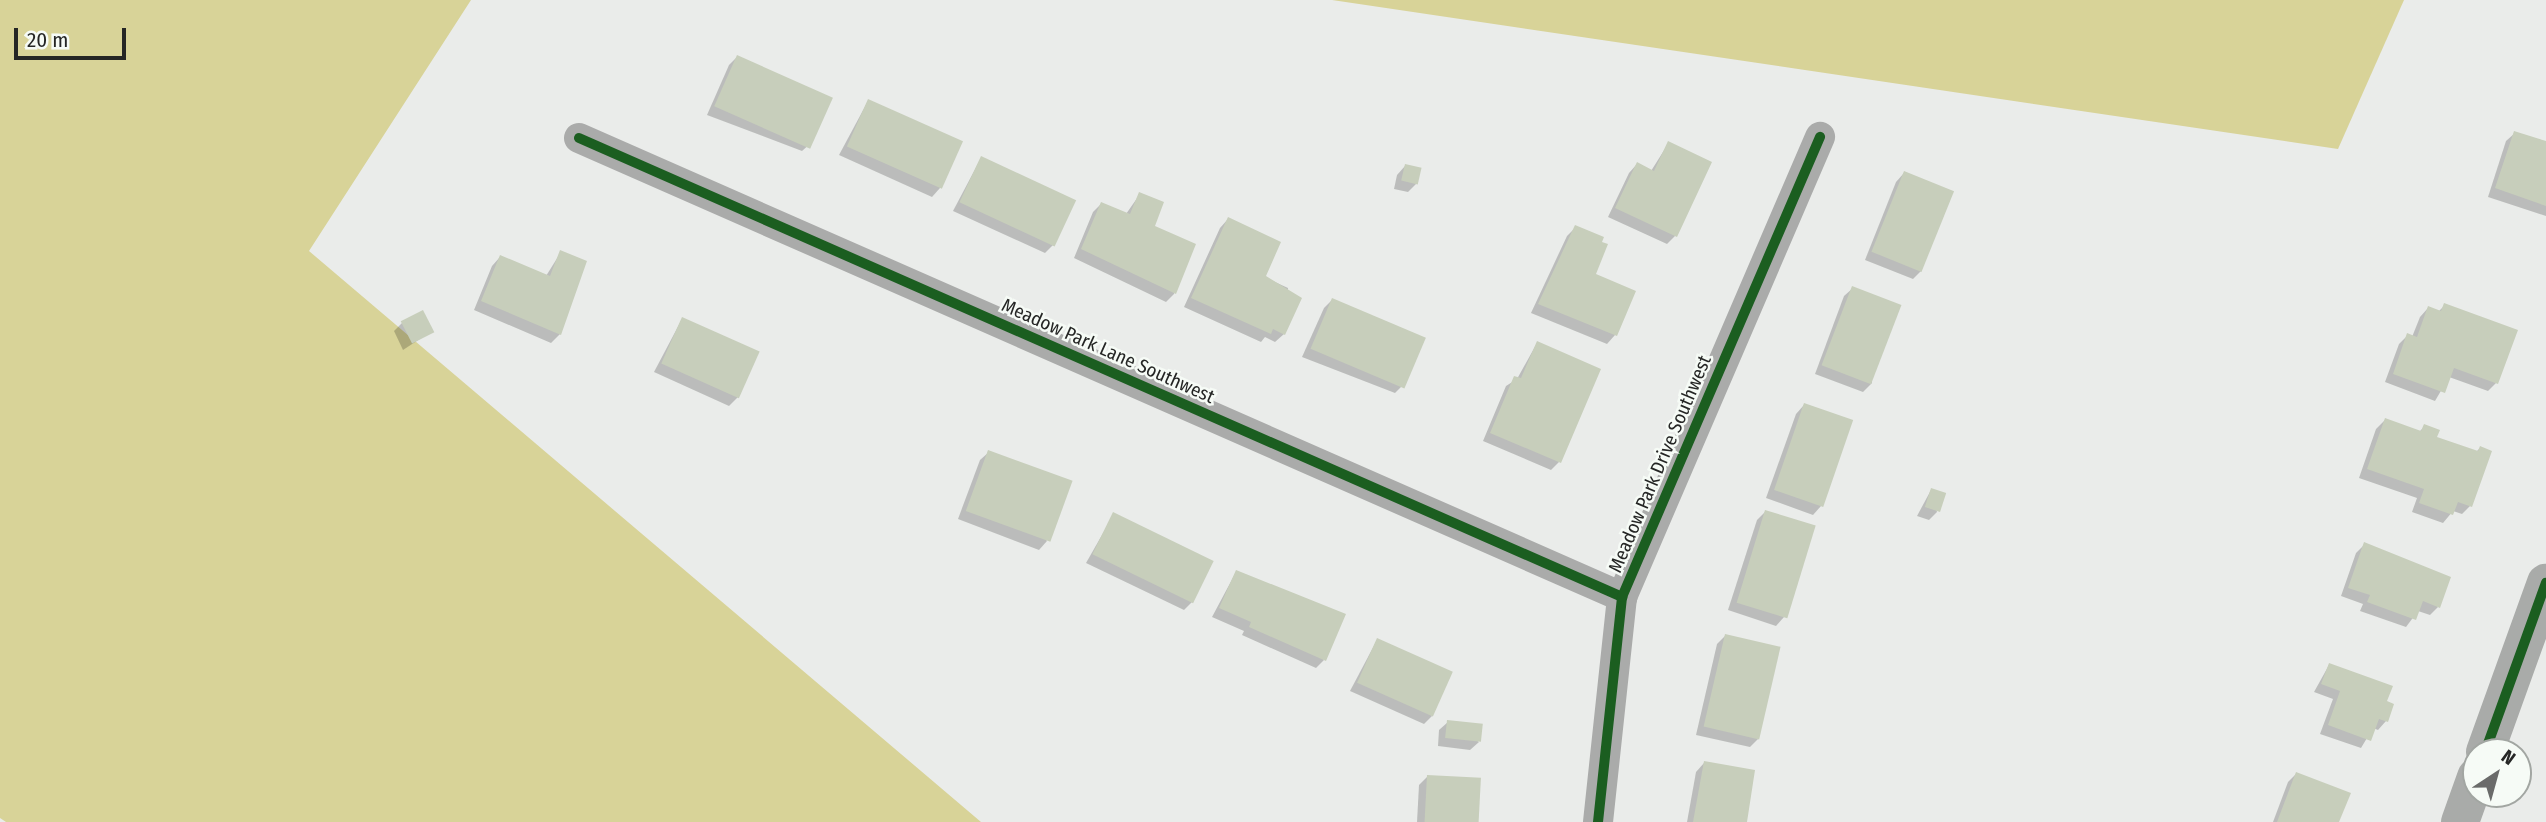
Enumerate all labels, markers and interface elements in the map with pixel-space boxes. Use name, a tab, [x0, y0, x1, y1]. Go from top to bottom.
scale bar	[18, 14, 130, 58]
text: 20 m	[27, 27, 68, 53]
street label: Meadow Park Lane Southwest	[998, 294, 1218, 408]
street label: Meadow Park Drive Southwest	[1604, 352, 1716, 576]
north arrow	[2462, 738, 2532, 808]
text: N	[2497, 745, 2520, 770]

